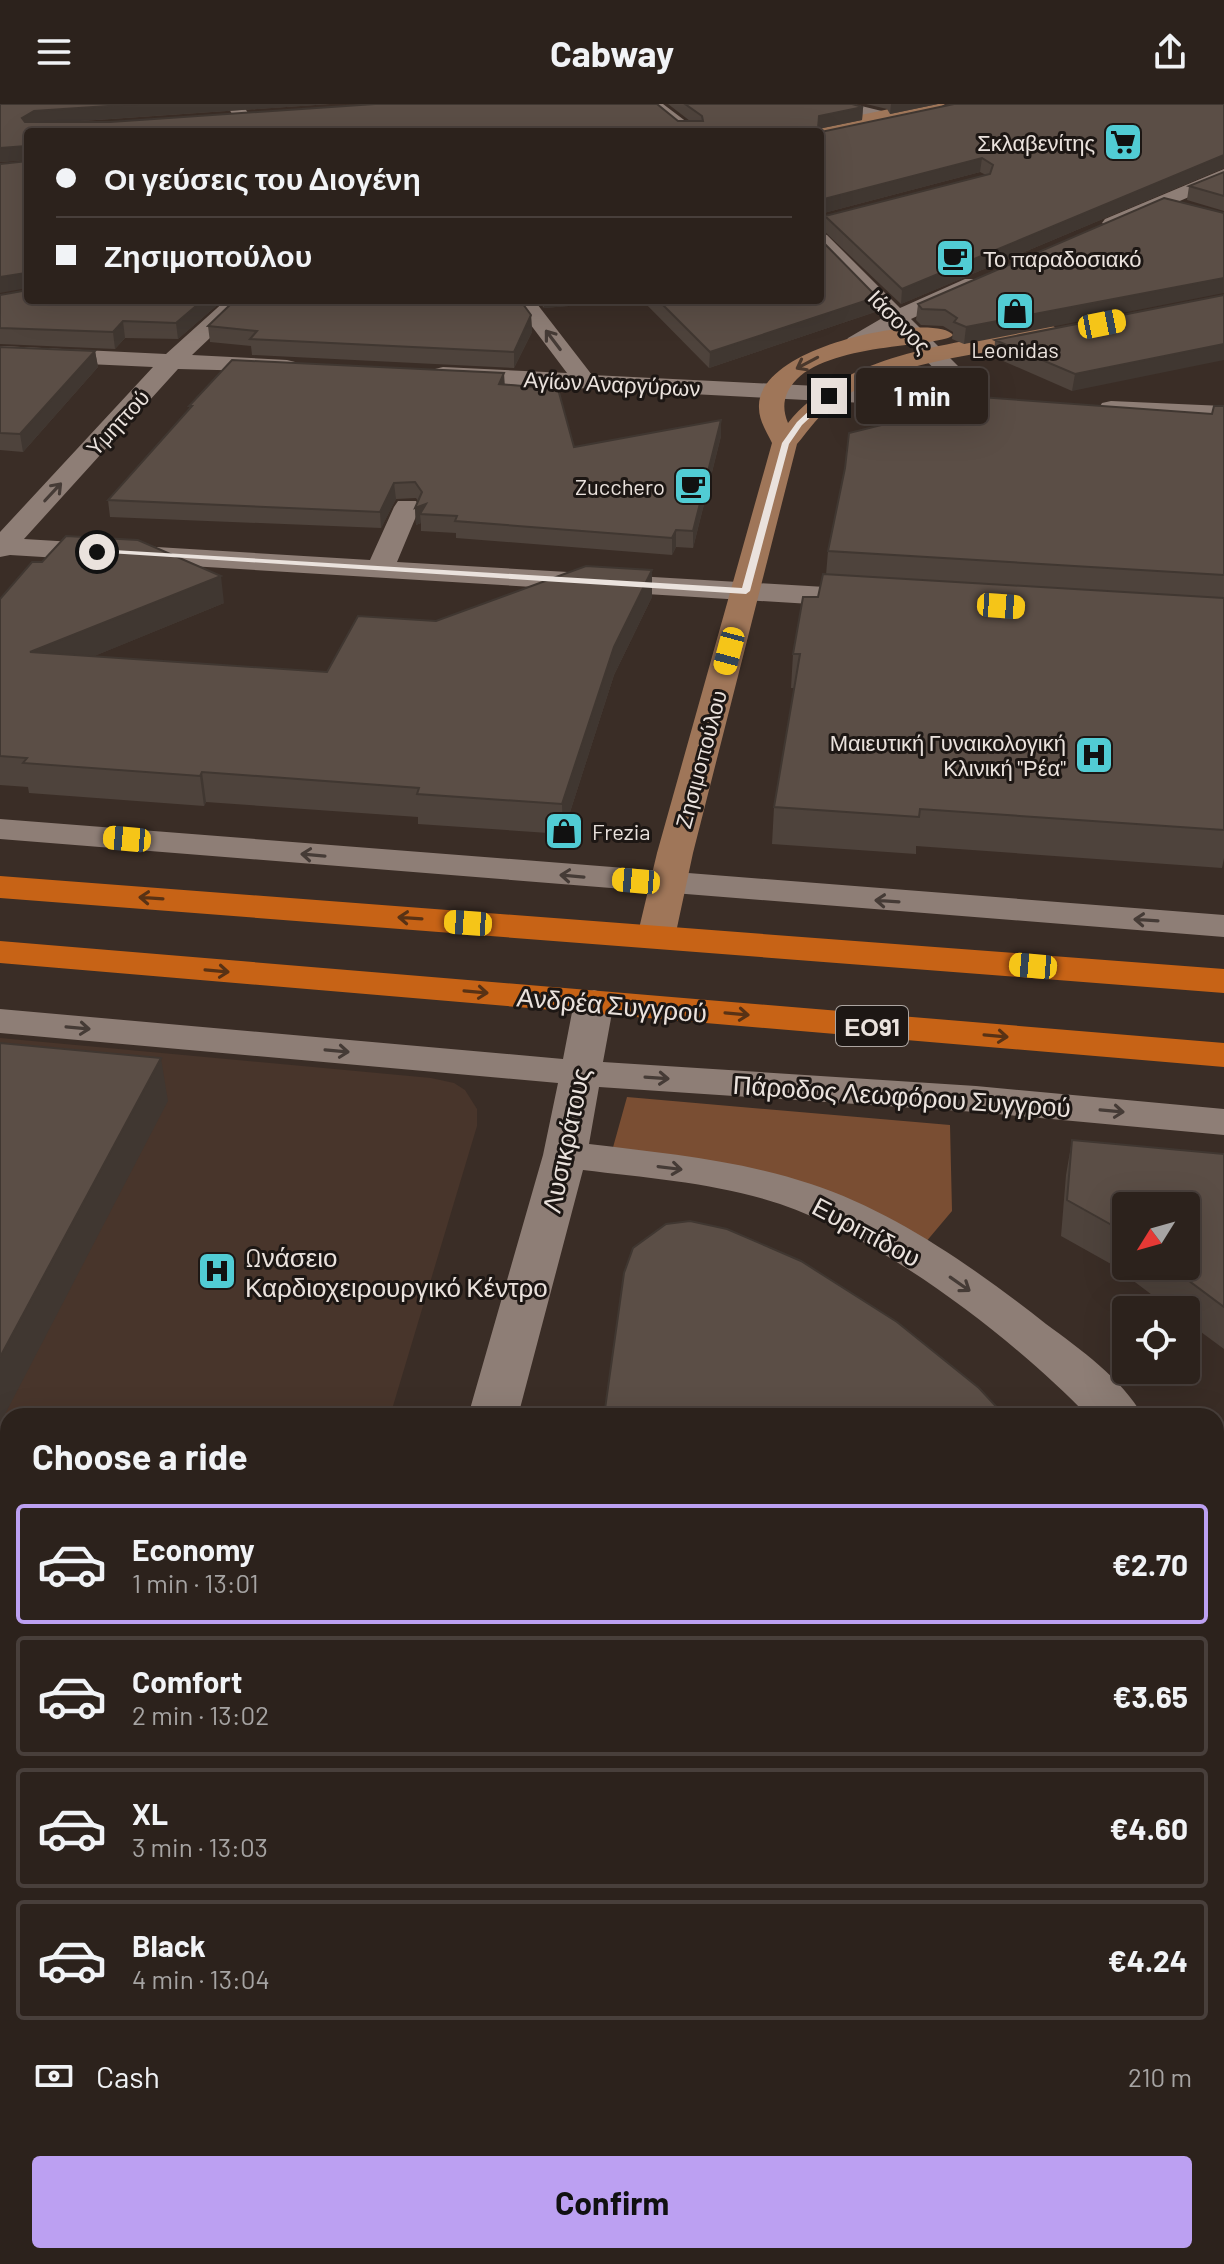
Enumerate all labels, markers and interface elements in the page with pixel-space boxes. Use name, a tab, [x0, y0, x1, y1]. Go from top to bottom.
icon: menu	[32, 30, 76, 74]
icon: share	[1148, 30, 1192, 74]
text: Cabway	[550, 31, 674, 74]
supermarket icon: Σκλαβενίτης	[1102, 121, 1144, 163]
place label: Σκλαβενίτης	[977, 129, 1095, 156]
text: Οι γεύσεις του Διογένη	[104, 160, 421, 196]
text: Ζησιμοπούλου	[104, 237, 312, 273]
cafe icon: Το παραδοσιακό	[934, 237, 976, 279]
place label: Το παραδοσιακό	[983, 245, 1141, 272]
street label: Ιάσονος	[863, 284, 937, 358]
shop icon: Leonidas	[994, 290, 1036, 332]
car	[1076, 308, 1128, 340]
one-way arrow	[545, 330, 562, 351]
place label: Leonidas	[971, 336, 1059, 362]
one-way arrow	[796, 355, 820, 371]
street label: Αγίων Αναργύρων	[523, 365, 701, 402]
callout: 1 min	[857, 368, 989, 424]
route end	[811, 378, 847, 414]
text: 1 min	[894, 380, 950, 411]
street label: Υμηττού	[80, 384, 155, 461]
cafe icon: Zucchero	[672, 465, 714, 507]
place label: Zucchero	[575, 473, 665, 499]
one-way arrow	[43, 482, 61, 502]
route start	[79, 534, 115, 570]
car	[976, 592, 1026, 620]
car	[711, 625, 747, 677]
street label: Ζησιμοπούλου	[669, 687, 732, 831]
place label: Μαιευτική Γυναικολογική Κλινική "Ρέα"	[830, 729, 1066, 781]
hospital icon: Μαιευτική Γυναικολογική Κλινική "Ρέα"	[1073, 734, 1115, 776]
shop icon: Frezia	[543, 810, 585, 852]
place label: Frezia	[592, 818, 651, 844]
car	[102, 825, 152, 853]
one-way arrow	[300, 847, 327, 862]
car	[611, 867, 661, 895]
one-way arrow	[559, 868, 586, 883]
one-way arrow	[138, 891, 165, 906]
one-way arrow	[874, 893, 901, 908]
car	[443, 909, 493, 937]
one-way arrow	[397, 910, 424, 925]
one-way arrow	[1133, 912, 1160, 927]
car	[1008, 952, 1058, 980]
one-way arrow	[203, 964, 230, 979]
street label: Ανδρέα Συγγρού	[516, 980, 708, 1028]
one-way arrow	[462, 985, 489, 1000]
road number: ΕΟ91	[836, 1006, 908, 1046]
one-way arrow	[723, 1007, 750, 1022]
one-way arrow	[64, 1021, 91, 1036]
one-way arrow	[982, 1029, 1009, 1044]
one-way arrow	[323, 1044, 350, 1059]
street label: Λυσικράτους	[535, 1065, 595, 1215]
street label: Πάροδος Λεωφόρου Συγγρού	[732, 1068, 1072, 1122]
one-way arrow	[643, 1071, 670, 1086]
one-way arrow	[1098, 1104, 1125, 1119]
one-way arrow	[657, 1160, 683, 1175]
street label: Ευριπίδου	[808, 1190, 926, 1272]
north arrow	[1112, 1192, 1200, 1280]
map controls	[1112, 1192, 1200, 1384]
place label: Ωνάσειο Καρδιοχειρουργικό Κέντρο	[245, 1241, 548, 1302]
hospital icon: Ωνάσειο Καρδιοχειρουργικό Κέντρο	[196, 1250, 238, 1292]
one-way arrow	[949, 1275, 970, 1292]
button: locate	[1112, 1296, 1200, 1384]
text: Choose a ride	[32, 1434, 248, 1477]
icon: car	[36, 1528, 108, 1600]
text: Economy	[132, 1531, 255, 1567]
text: €2.70	[1112, 1546, 1188, 1582]
text: 1 min · 13:01	[132, 1567, 259, 1598]
icon: car	[36, 1660, 108, 1732]
text: Comfort	[132, 1663, 242, 1699]
text: €3.65	[1112, 1678, 1188, 1714]
text: 2 min · 13:02	[132, 1699, 269, 1730]
icon: car	[36, 1792, 108, 1864]
text: XL	[132, 1795, 168, 1831]
text: €4.60	[1110, 1810, 1188, 1846]
text: 3 min · 13:03	[132, 1831, 268, 1862]
icon: car	[36, 1924, 108, 1996]
text: Black	[132, 1927, 206, 1963]
text: €4.24	[1108, 1942, 1188, 1978]
text: 4 min · 13:04	[132, 1963, 270, 1994]
icon: cash	[32, 2054, 76, 2098]
text: Cash	[96, 2058, 160, 2094]
text: 210 m	[1128, 2061, 1192, 2092]
button: Confirm	[32, 2156, 1192, 2248]

